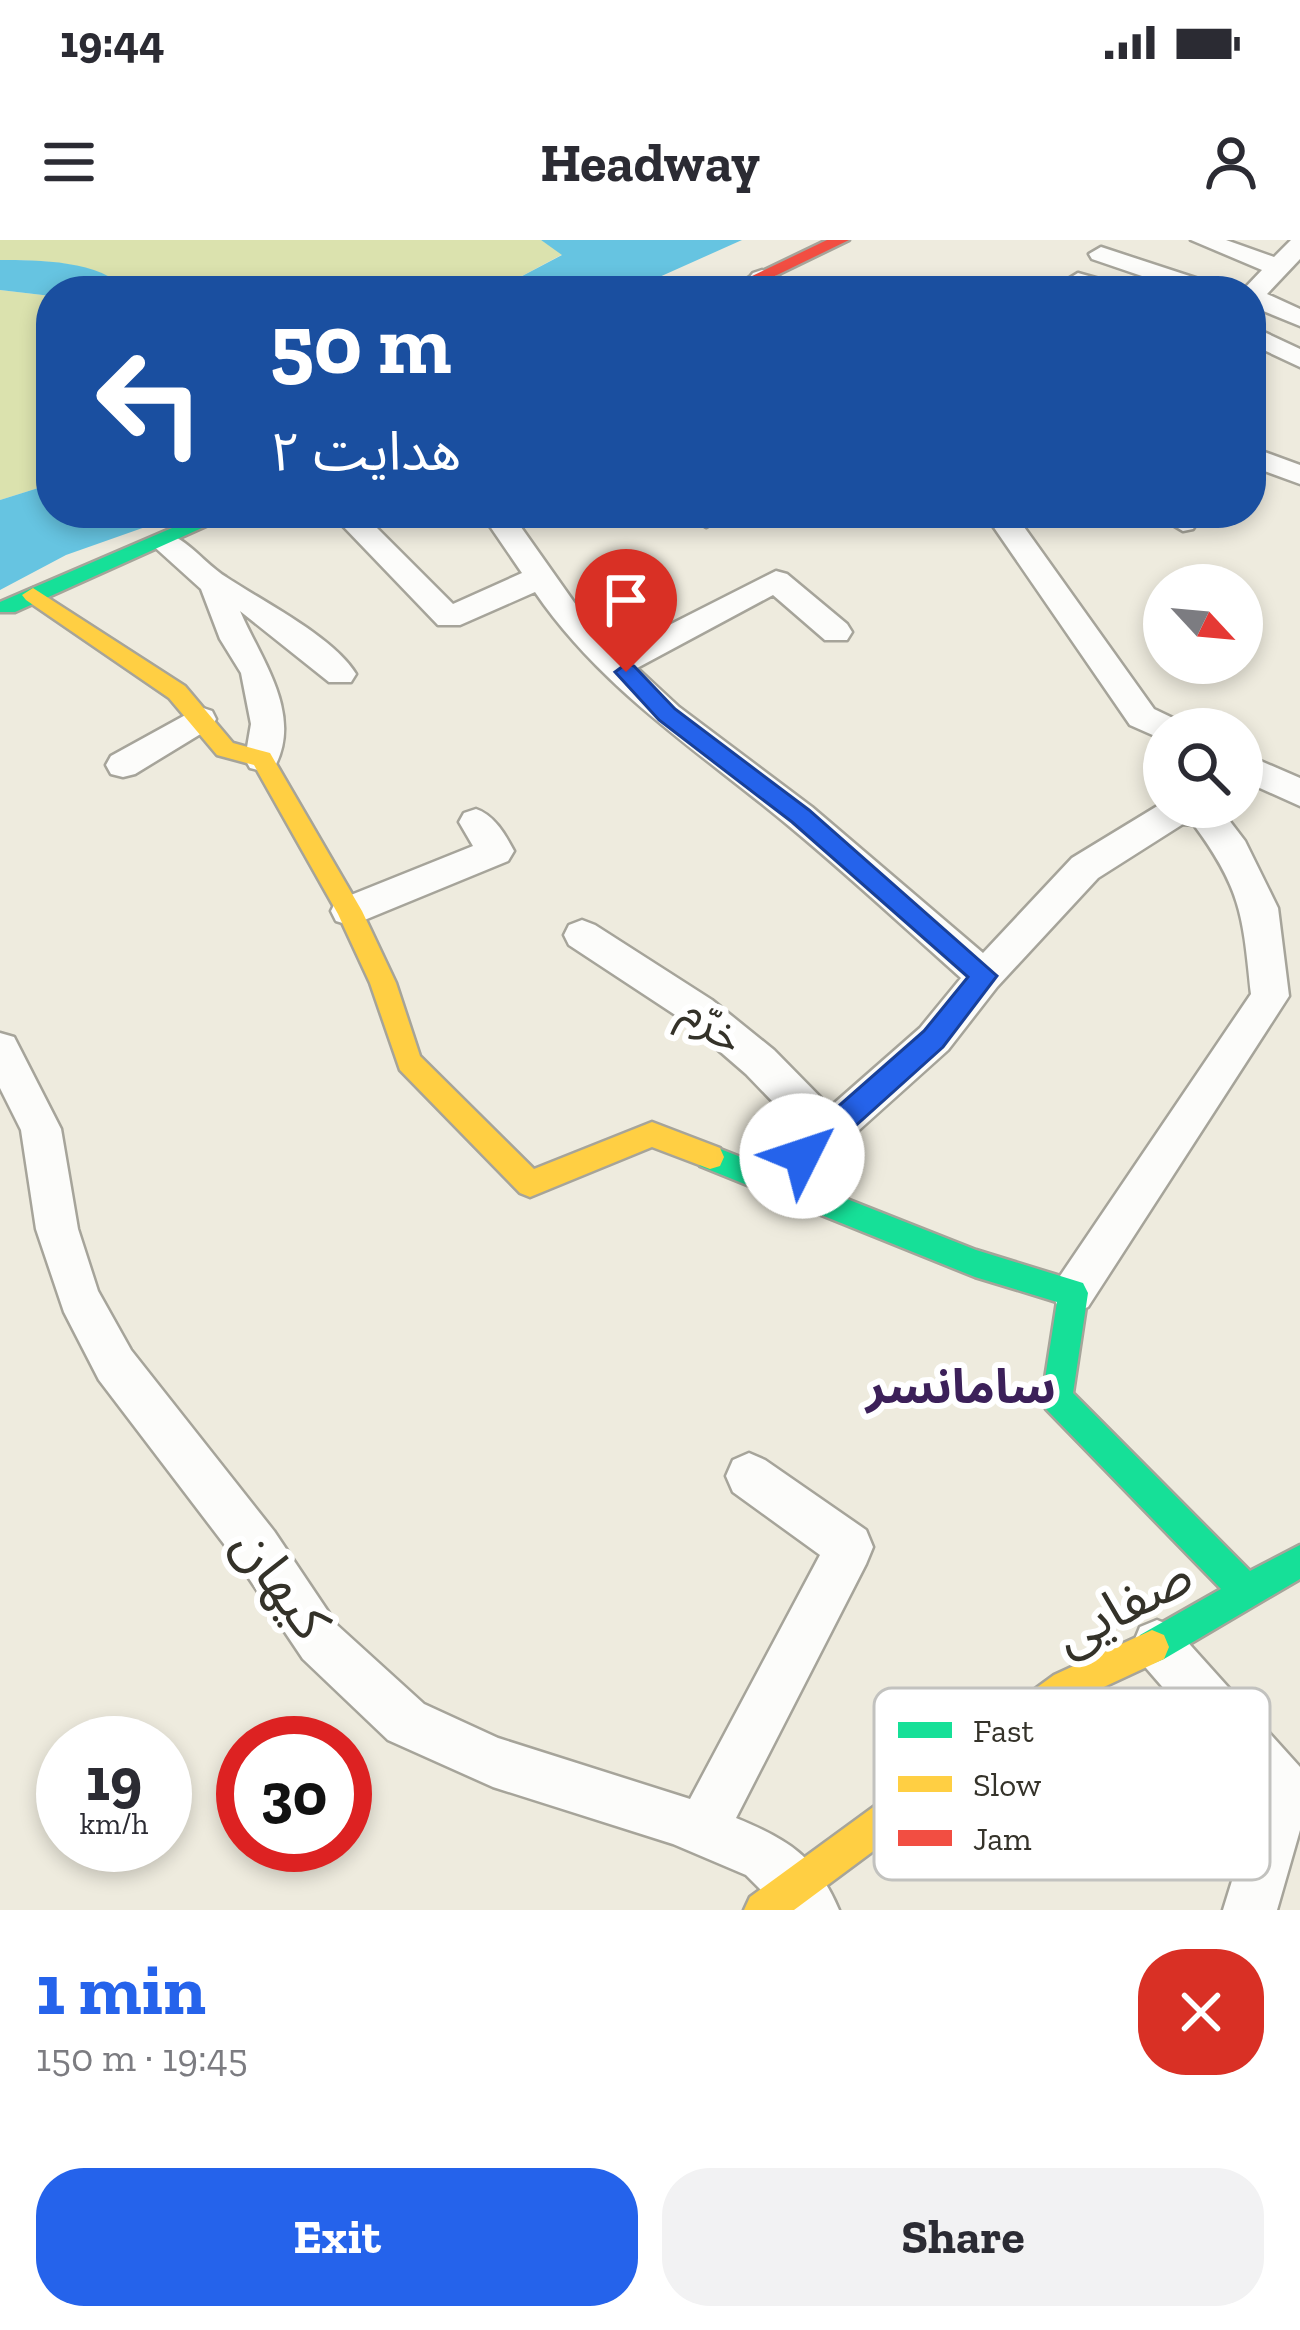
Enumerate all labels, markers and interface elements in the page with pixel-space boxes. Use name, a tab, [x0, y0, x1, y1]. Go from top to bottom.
text: 19:44	[60, 15, 165, 69]
icon: menu	[36, 129, 102, 195]
icon: person	[1198, 129, 1264, 195]
text: Headway	[540, 130, 760, 195]
text: 50 m	[270, 294, 452, 395]
icon: left	[72, 324, 228, 480]
text: هدایت ۲	[270, 419, 461, 484]
pin	[575, 549, 677, 672]
north arrow	[1143, 564, 1263, 684]
map controls	[1143, 564, 1263, 828]
icon: arrive	[593, 567, 659, 633]
button: search	[1143, 708, 1263, 828]
street label: خرّم	[667, 984, 755, 1071]
position arrow	[739, 1093, 865, 1219]
district label: سامانسر	[864, 1358, 1056, 1415]
street label: کیهان	[220, 1514, 345, 1652]
street label: صفایی	[1043, 1542, 1203, 1668]
legend	[874, 1688, 1270, 1880]
text: Fast	[973, 1711, 1034, 1750]
speed limit sign: 30	[216, 1716, 372, 1872]
text: 19	[86, 1743, 142, 1815]
text: Slow	[973, 1765, 1041, 1804]
text: km/h	[80, 1806, 148, 1842]
text: Jam	[973, 1819, 1032, 1858]
text: 1 min	[36, 1946, 206, 2032]
button: close	[1138, 1949, 1264, 2075]
text: 150 m · 19:45	[36, 2034, 248, 2081]
button: Exit	[36, 2168, 638, 2306]
button: Share	[662, 2168, 1264, 2306]

